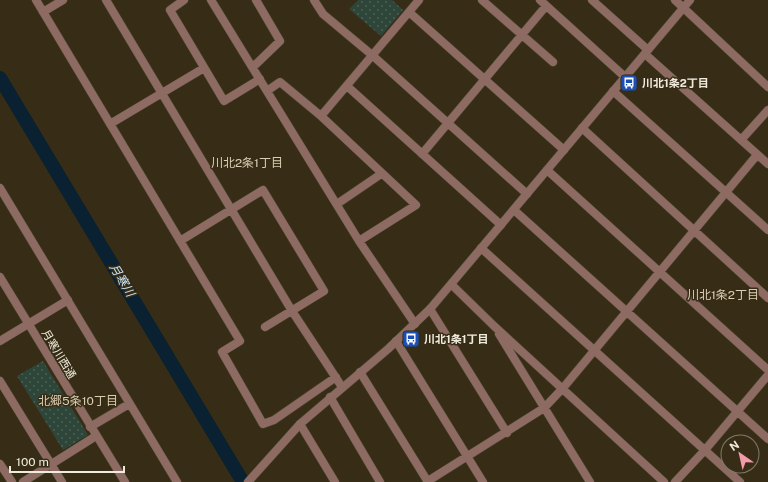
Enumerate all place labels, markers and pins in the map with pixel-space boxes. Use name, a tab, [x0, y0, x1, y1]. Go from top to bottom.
bus stop icon: 川北1条2丁目	[619, 73, 639, 93]
place label: 川北1条2丁目	[642, 77, 709, 89]
bus stop icon: 川北1条1丁目	[401, 329, 421, 349]
place label: 川北1条1丁目	[424, 333, 488, 345]

